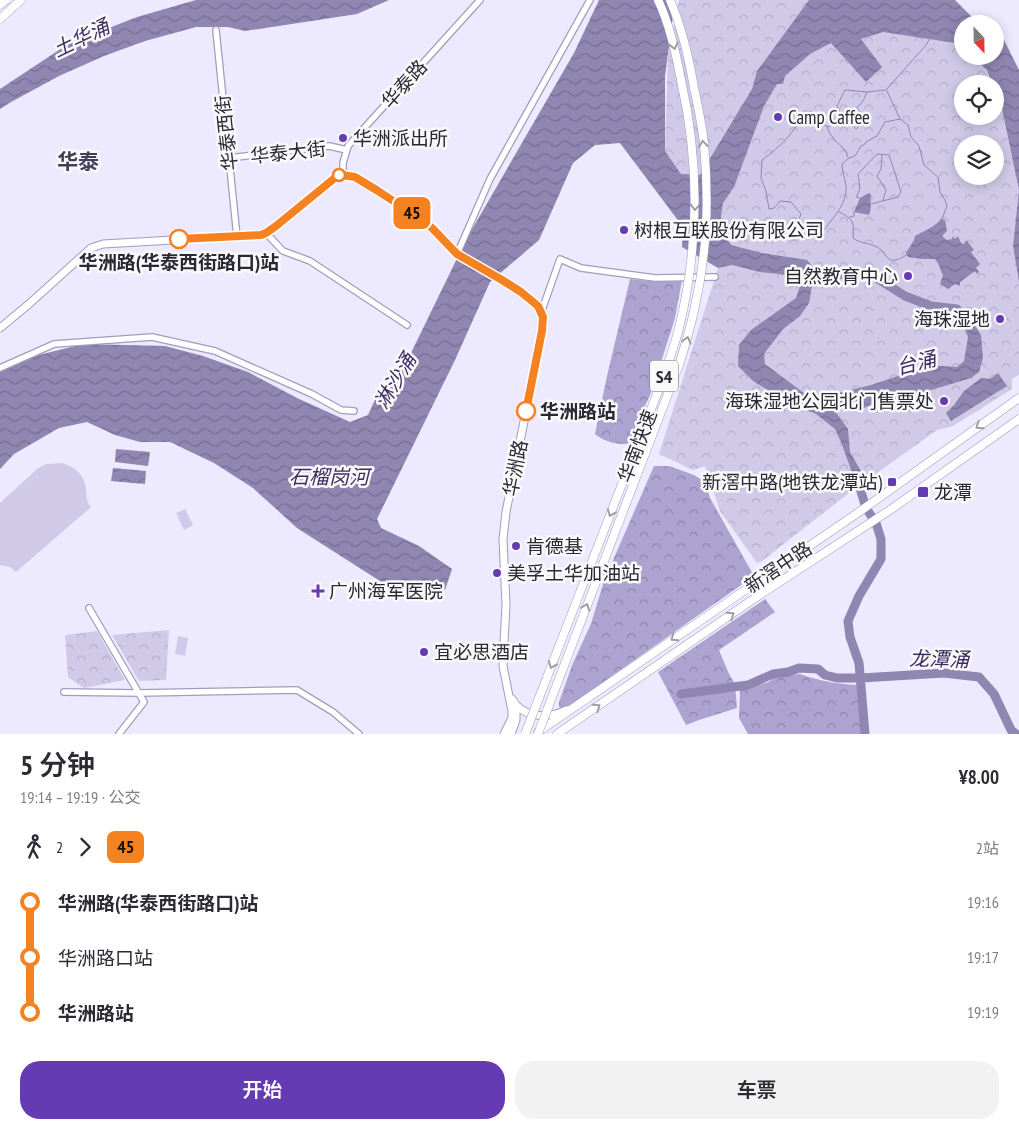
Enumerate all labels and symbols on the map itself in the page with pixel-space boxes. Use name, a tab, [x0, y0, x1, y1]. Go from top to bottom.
water label: 土华涌	[48, 12, 115, 63]
north arrow	[954, 15, 1004, 65]
one-way arrow	[668, 42, 679, 51]
street label: 华泰路	[376, 55, 432, 113]
street label: 华泰西街	[210, 94, 242, 172]
place label: Camp Caffee	[788, 105, 870, 129]
marker: Camp Caffee	[772, 111, 784, 123]
place label: 华洲派出所	[353, 126, 448, 150]
marker: 华洲派出所	[337, 132, 349, 144]
street label: 华泰大街	[249, 136, 327, 168]
one-way arrow	[698, 140, 709, 148]
district label: 华泰	[57, 148, 99, 175]
unlabelled marker	[332, 168, 346, 182]
line badge: 45	[390, 197, 434, 229]
one-way arrow	[689, 203, 700, 211]
place label: 树根互联股份有限公司	[634, 218, 824, 242]
marker: 树根互联股份有限公司	[618, 224, 630, 236]
marker: 华洲路(华泰西街路口)站	[169, 229, 189, 249]
place label: 华洲路(华泰西街路口)站	[79, 250, 279, 274]
place label: 自然教育中心	[784, 264, 898, 288]
marker: 自然教育中心	[902, 270, 914, 282]
place label: 海珠湿地	[914, 307, 990, 331]
marker: 海珠湿地	[994, 313, 1006, 325]
one-way arrow	[681, 336, 691, 345]
water label: 台涌	[893, 345, 940, 380]
water label: 淋沙涌	[368, 347, 423, 413]
road number: S4	[650, 361, 678, 392]
place label: 海珠湿地公园北门售票处	[725, 389, 934, 413]
marker: 海珠湿地公园北门售票处	[938, 395, 950, 407]
place label: 华洲路站	[540, 399, 616, 423]
marker: 华洲路站	[516, 401, 536, 421]
street label: 华南快速	[612, 406, 662, 486]
one-way arrow	[975, 420, 985, 429]
street label: 华洲路	[498, 438, 532, 498]
water label: 石榴岗河	[289, 464, 373, 490]
place label: 新滘中路(地铁龙潭站)	[702, 470, 883, 494]
marker: 新滘中路(地铁龙潭站)	[886, 476, 898, 488]
place label: 龙潭	[934, 480, 972, 504]
marker: 龙潭	[916, 485, 930, 499]
one-way arrow	[607, 509, 617, 517]
place label: 肯德基	[526, 534, 583, 558]
street label: 新滘中路	[740, 536, 816, 598]
marker: 肯德基	[510, 540, 522, 552]
place label: 美孚土华加油站	[507, 561, 640, 585]
marker: 美孚土华加油站	[491, 567, 503, 579]
place label: 广州海军医院	[329, 579, 443, 603]
marker: 广州海军医院	[311, 584, 325, 598]
one-way arrow	[580, 603, 590, 611]
one-way arrow	[726, 611, 735, 621]
one-way arrow	[670, 632, 679, 641]
place label: 宜必思酒店	[434, 640, 529, 664]
water label: 龙潭涌	[909, 645, 971, 673]
marker: 宜必思酒店	[418, 646, 430, 658]
one-way arrow	[548, 660, 558, 669]
one-way arrow	[591, 704, 601, 713]

